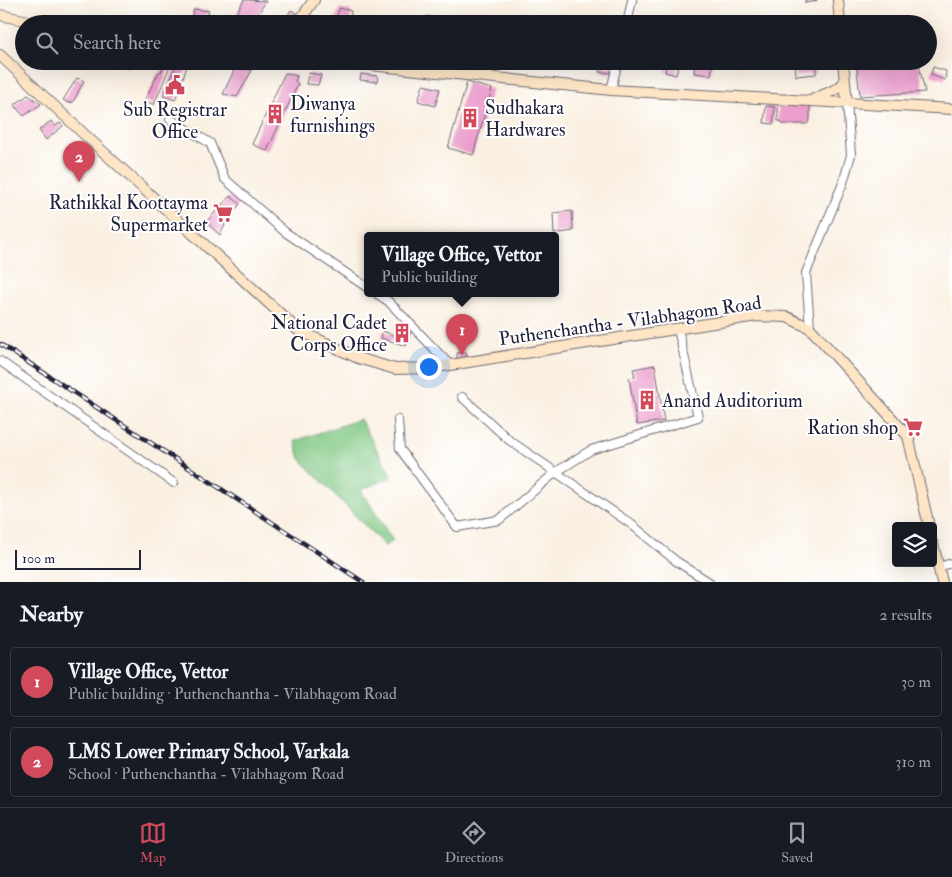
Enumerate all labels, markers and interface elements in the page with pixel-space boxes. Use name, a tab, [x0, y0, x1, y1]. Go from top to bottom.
search box	[15, 15, 937, 70]
icon: search	[33, 29, 61, 57]
text: Search here	[73, 31, 161, 55]
public building icon: Sub Registrar Office	[164, 74, 186, 96]
place label: Diwanya furnishings	[290, 92, 375, 138]
place label: Sudhakara Hardwares	[485, 96, 566, 142]
place label: Sub Registrar Office	[123, 98, 227, 144]
building icon: Diwanya furnishings	[264, 103, 286, 125]
building icon: Sudhakara Hardwares	[459, 107, 481, 129]
pin: 2	[63, 141, 95, 182]
place label: Rathikkal Koottayma Supermarket	[49, 191, 208, 238]
supermarket icon: Rathikkal Koottayma Supermarket	[212, 202, 234, 224]
popup	[364, 232, 559, 297]
text: Village Office, Vettor	[381, 243, 542, 267]
text: Public building	[381, 267, 477, 287]
street label: Puthenchantha - Vilabhagom Road	[497, 291, 764, 351]
place label: National Cadet Corps Office	[271, 311, 387, 358]
pin: 1	[446, 314, 478, 355]
building icon: National Cadet Corps Office	[391, 322, 413, 344]
your location	[416, 354, 442, 380]
building icon: Anand Auditorium	[636, 389, 658, 411]
place label: Anand Auditorium	[661, 389, 803, 413]
place label: Ration shop	[807, 416, 898, 441]
supermarket icon: Ration shop	[902, 416, 924, 438]
map controls	[892, 522, 937, 567]
button: layers	[892, 522, 937, 567]
scale bar	[15, 547, 141, 570]
text: 100 m	[22, 550, 55, 567]
text: Nearby	[20, 601, 83, 628]
text: 2 results	[879, 605, 932, 625]
text: Village Office, Vettor	[68, 660, 228, 684]
text: 1	[34, 672, 40, 692]
text: 30 m	[901, 672, 931, 692]
text: Public building · Puthenchantha - Vilabhagom Road	[68, 684, 397, 704]
text: LMS Lower Primary School, Varkala	[68, 740, 349, 764]
text: 2	[33, 752, 41, 772]
text: 310 m	[895, 752, 931, 772]
text: School · Puthenchantha - Vilabhagom Road	[68, 764, 344, 784]
tab: Map	[139, 819, 167, 866]
tab: Directions	[445, 819, 503, 866]
tab: Saved	[781, 819, 813, 866]

